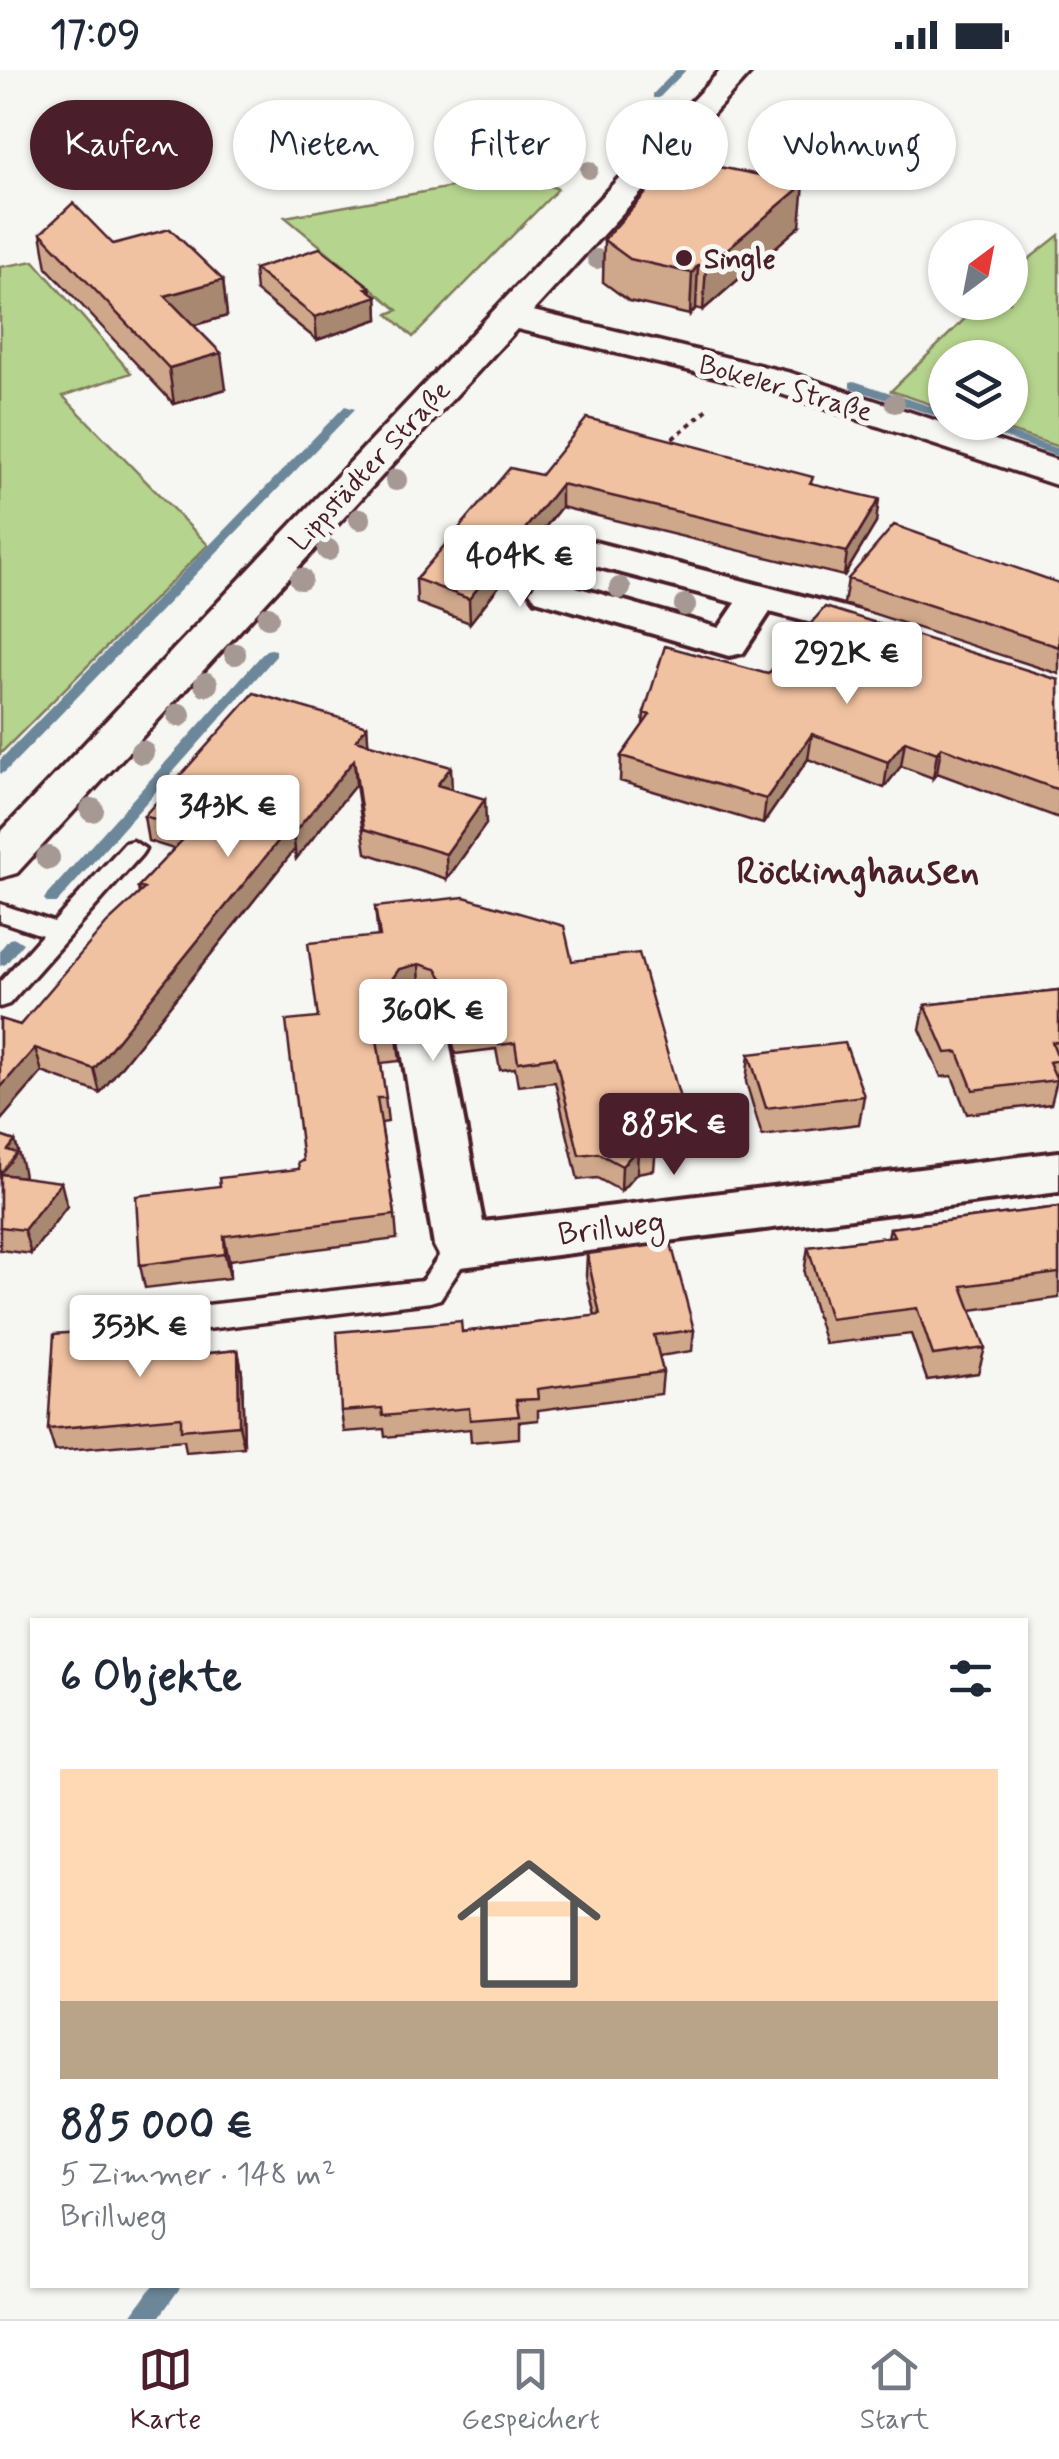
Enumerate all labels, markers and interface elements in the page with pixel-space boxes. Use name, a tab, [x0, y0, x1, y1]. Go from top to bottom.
text: 17:09	[50, 11, 140, 60]
chip: Kaufen	[30, 100, 213, 190]
chip: Mieten	[233, 100, 414, 190]
chip: Filter	[434, 100, 586, 190]
chip: Neu	[606, 100, 728, 190]
chip: Wohnung	[748, 100, 956, 190]
north arrow	[928, 220, 1028, 320]
map controls	[928, 220, 1028, 440]
place label: Single	[704, 242, 776, 282]
marker: Single	[673, 247, 695, 269]
button: layers	[928, 340, 1028, 440]
street label: Bokeler Straße	[694, 347, 876, 432]
street label: Lippstädter Straße	[282, 373, 460, 560]
pin: 404K €	[439, 525, 601, 610]
text: 404K €	[466, 536, 574, 578]
pin: 292K €	[766, 622, 928, 707]
text: 292K €	[794, 633, 900, 675]
pin: 343K €	[147, 775, 309, 860]
text: 343K €	[178, 786, 278, 828]
district label: Röckinghausen	[737, 848, 979, 898]
pin: 360K €	[352, 979, 514, 1064]
text: 360K €	[381, 990, 485, 1032]
pin: 885K €	[593, 1093, 755, 1178]
text: 885K €	[621, 1104, 727, 1146]
street label: Brillweg	[556, 1202, 667, 1258]
pin: 353K €	[59, 1295, 221, 1380]
text: 353K €	[92, 1306, 188, 1348]
text: 6 Objekte	[60, 1651, 242, 1706]
icon: filters	[943, 1651, 998, 1706]
icon: home	[439, 1834, 619, 2014]
text: 885 000 €	[60, 2099, 253, 2154]
text: 5 Zimmer · 148 m²	[60, 2154, 336, 2196]
text: Brillweg	[60, 2196, 167, 2238]
tab: Karte	[130, 2342, 201, 2439]
tab: Gespeichert	[461, 2342, 600, 2439]
tab: Start	[860, 2342, 929, 2439]

